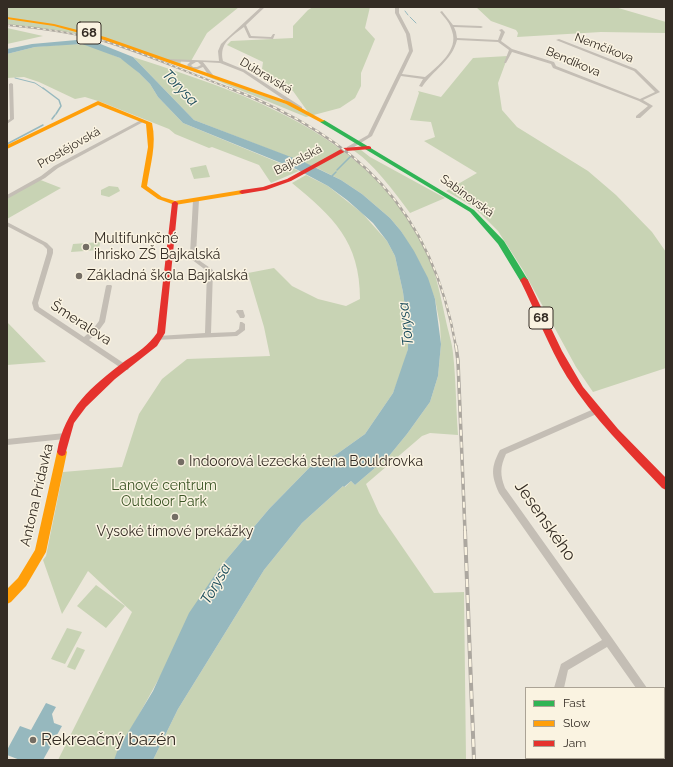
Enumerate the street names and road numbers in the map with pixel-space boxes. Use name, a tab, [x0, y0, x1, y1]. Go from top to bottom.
road number: 68	[77, 22, 101, 44]
street label: Nemčíkova	[572, 30, 636, 66]
street label: Bendíkova	[544, 44, 602, 80]
street label: Dúbravská	[237, 55, 295, 97]
street label: Prostějovská	[35, 124, 103, 172]
street label: Bajkalská	[272, 142, 324, 178]
street label: Sabinovská	[437, 172, 497, 220]
street label: Šmeralova	[48, 297, 114, 349]
road number: 68	[529, 307, 553, 329]
street label: Antona Prídavka	[17, 442, 57, 548]
street label: Jesenského	[510, 477, 580, 565]

